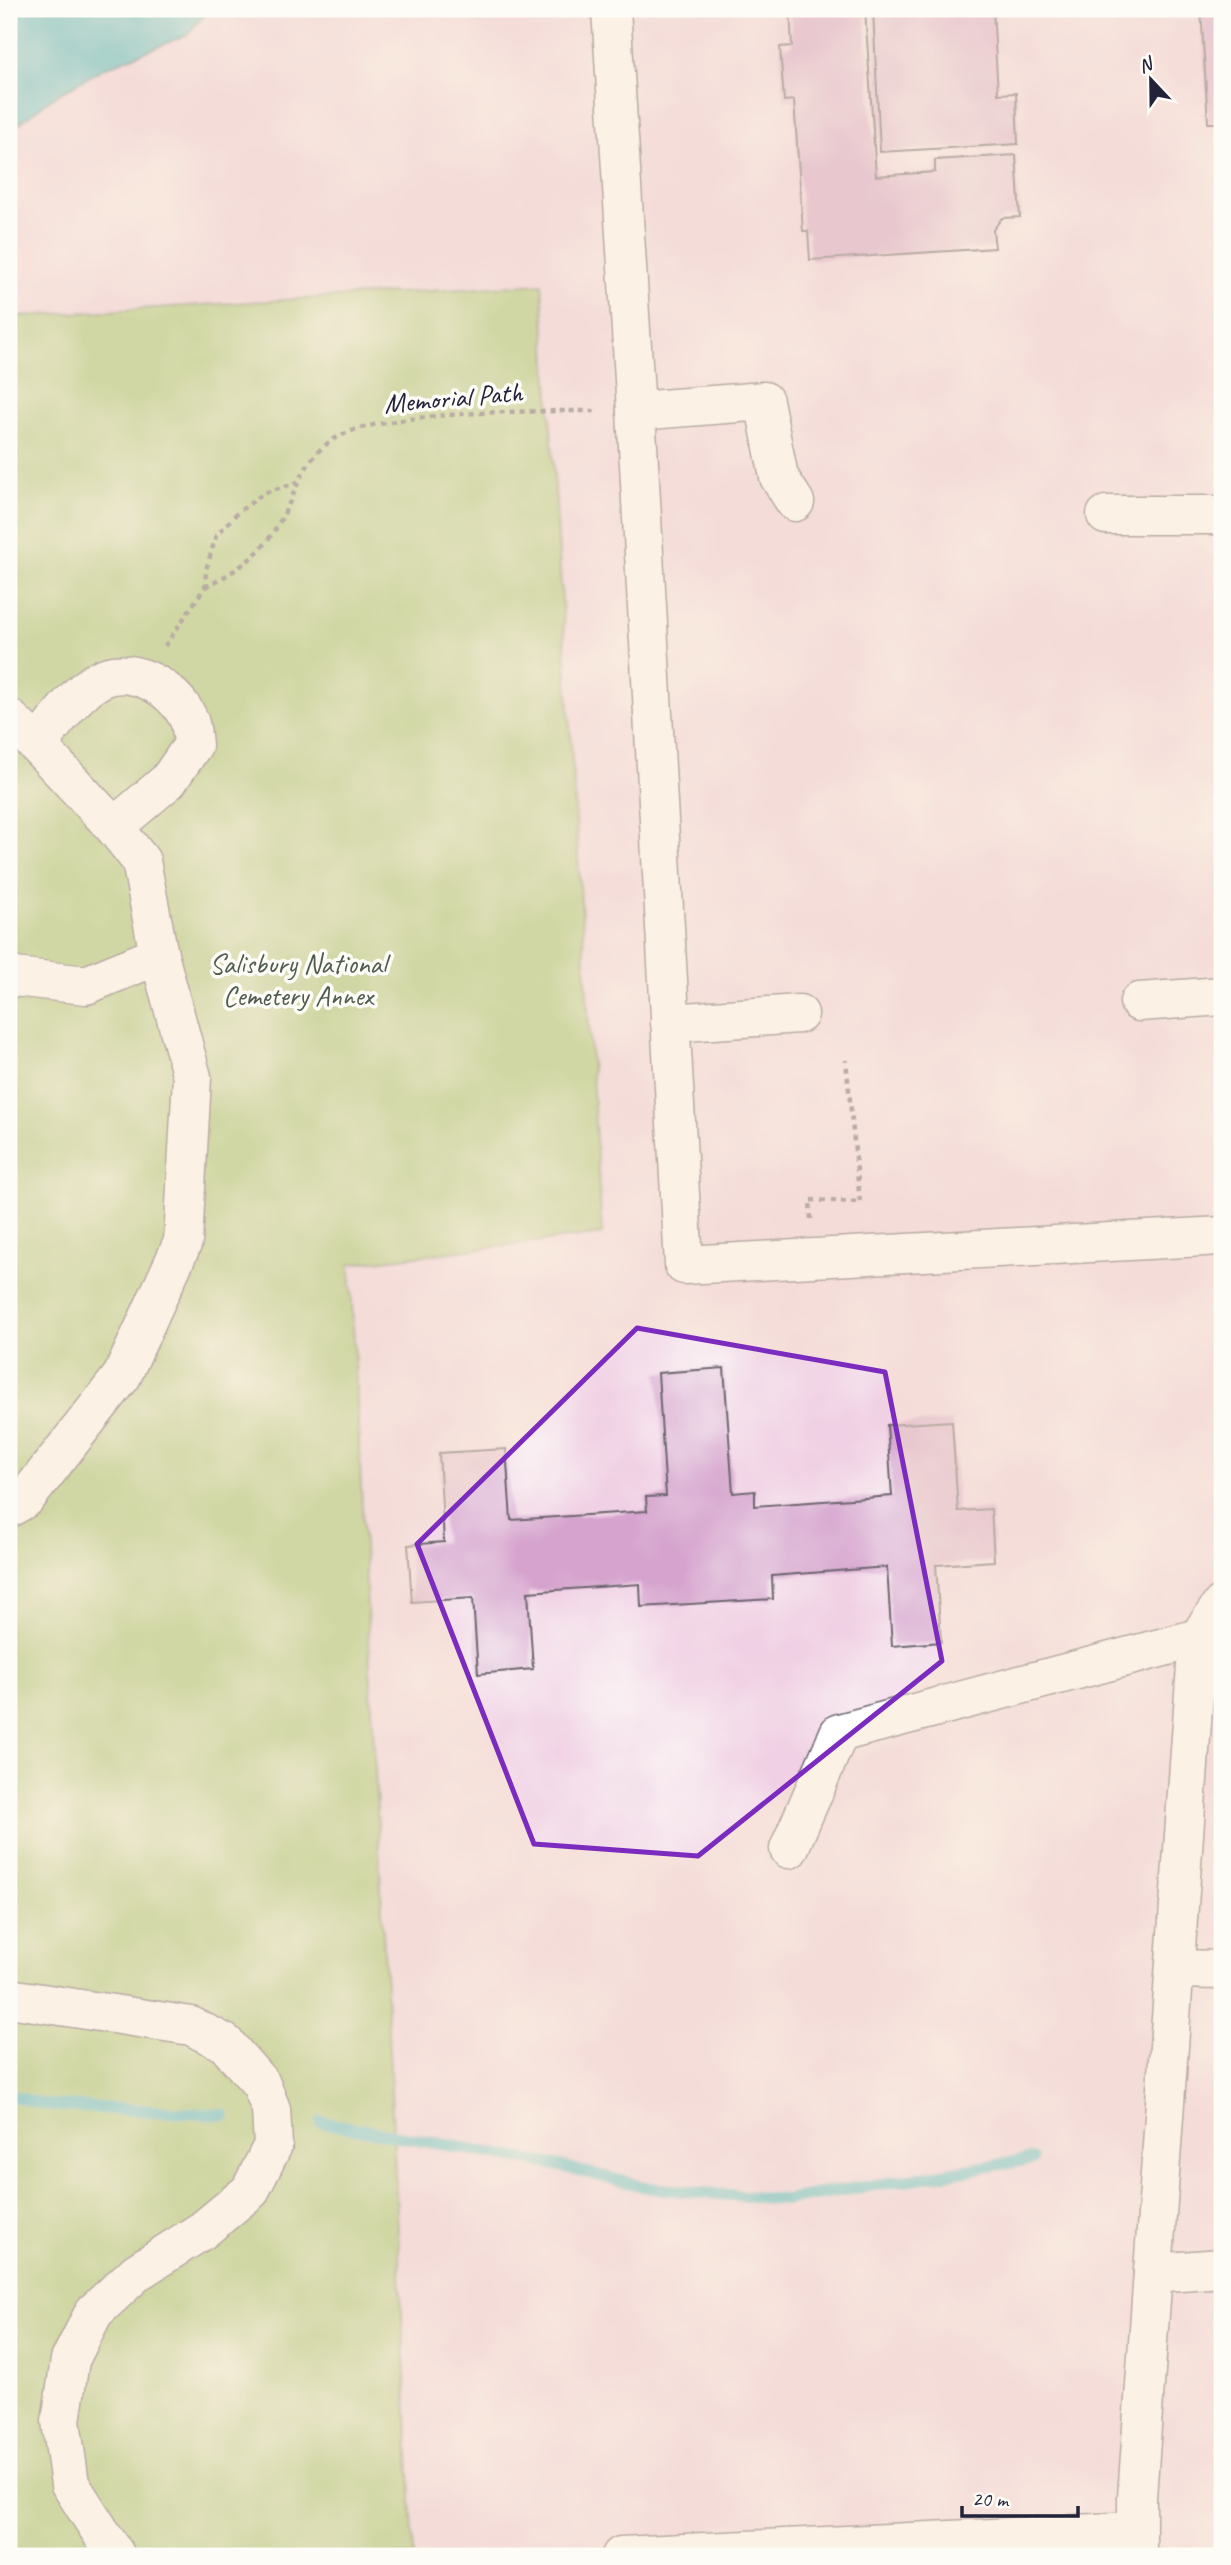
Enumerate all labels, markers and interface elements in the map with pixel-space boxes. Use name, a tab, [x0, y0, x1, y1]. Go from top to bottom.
north arrow	[1116, 46, 1186, 116]
text: N	[1135, 51, 1158, 78]
street label: Memorial Path	[382, 374, 525, 421]
park label: Salisbury National Cemetery Annex	[210, 946, 392, 1013]
scale bar	[962, 2474, 1077, 2518]
text: 20 m	[972, 2486, 1010, 2512]

